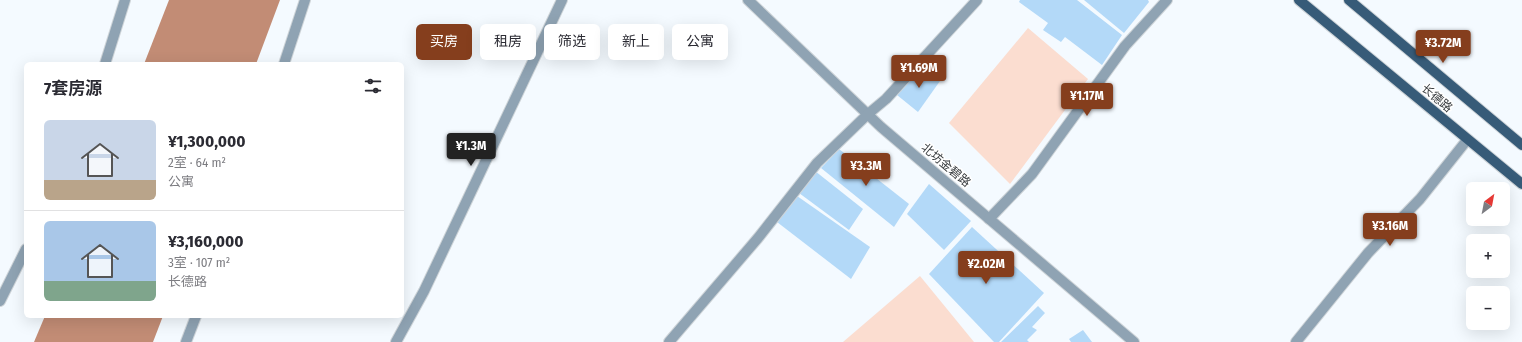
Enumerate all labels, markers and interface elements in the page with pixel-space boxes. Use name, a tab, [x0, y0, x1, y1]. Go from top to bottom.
chip: 买房	[416, 24, 472, 60]
chip: 租房	[480, 24, 536, 60]
chip: 筛选	[544, 24, 600, 60]
chip: 新上	[608, 24, 664, 60]
chip: 公寓	[672, 24, 728, 60]
pin: ¥3.72M	[1410, 30, 1476, 64]
text: ¥3.72M	[1425, 35, 1461, 50]
pin: ¥1.69M	[886, 55, 952, 89]
text: ¥1.69M	[900, 60, 938, 75]
icon: filters	[362, 75, 384, 97]
text: 7套房源	[44, 78, 102, 99]
street label: 长德路	[1419, 81, 1455, 115]
pin: ¥1.17M	[1054, 83, 1120, 117]
text: ¥1.17M	[1070, 88, 1104, 103]
text: ¥1,300,000	[168, 131, 246, 152]
pin: ¥1.3M	[443, 133, 499, 167]
icon: home	[76, 136, 124, 184]
text: ¥1.3M	[456, 138, 486, 153]
street label: 北坊金碧路	[919, 140, 973, 190]
pin: ¥3.3M	[838, 153, 894, 187]
text: 2室 · 64 m²	[168, 155, 226, 170]
text: ¥3.3M	[850, 158, 882, 173]
text: 公寓	[168, 174, 194, 189]
north arrow	[1466, 182, 1510, 226]
map controls	[1466, 182, 1510, 330]
pin: ¥3.16M	[1357, 213, 1423, 247]
text: ¥3.16M	[1372, 218, 1408, 233]
text: ¥3,160,000	[168, 231, 244, 252]
button: +	[1466, 234, 1510, 278]
icon: home	[76, 237, 124, 285]
pin: ¥2.02M	[953, 251, 1019, 285]
text: 3室 · 107 m²	[168, 255, 230, 270]
text: ¥2.02M	[967, 256, 1005, 271]
text: 长德路	[168, 274, 207, 289]
button: −	[1466, 286, 1510, 330]

